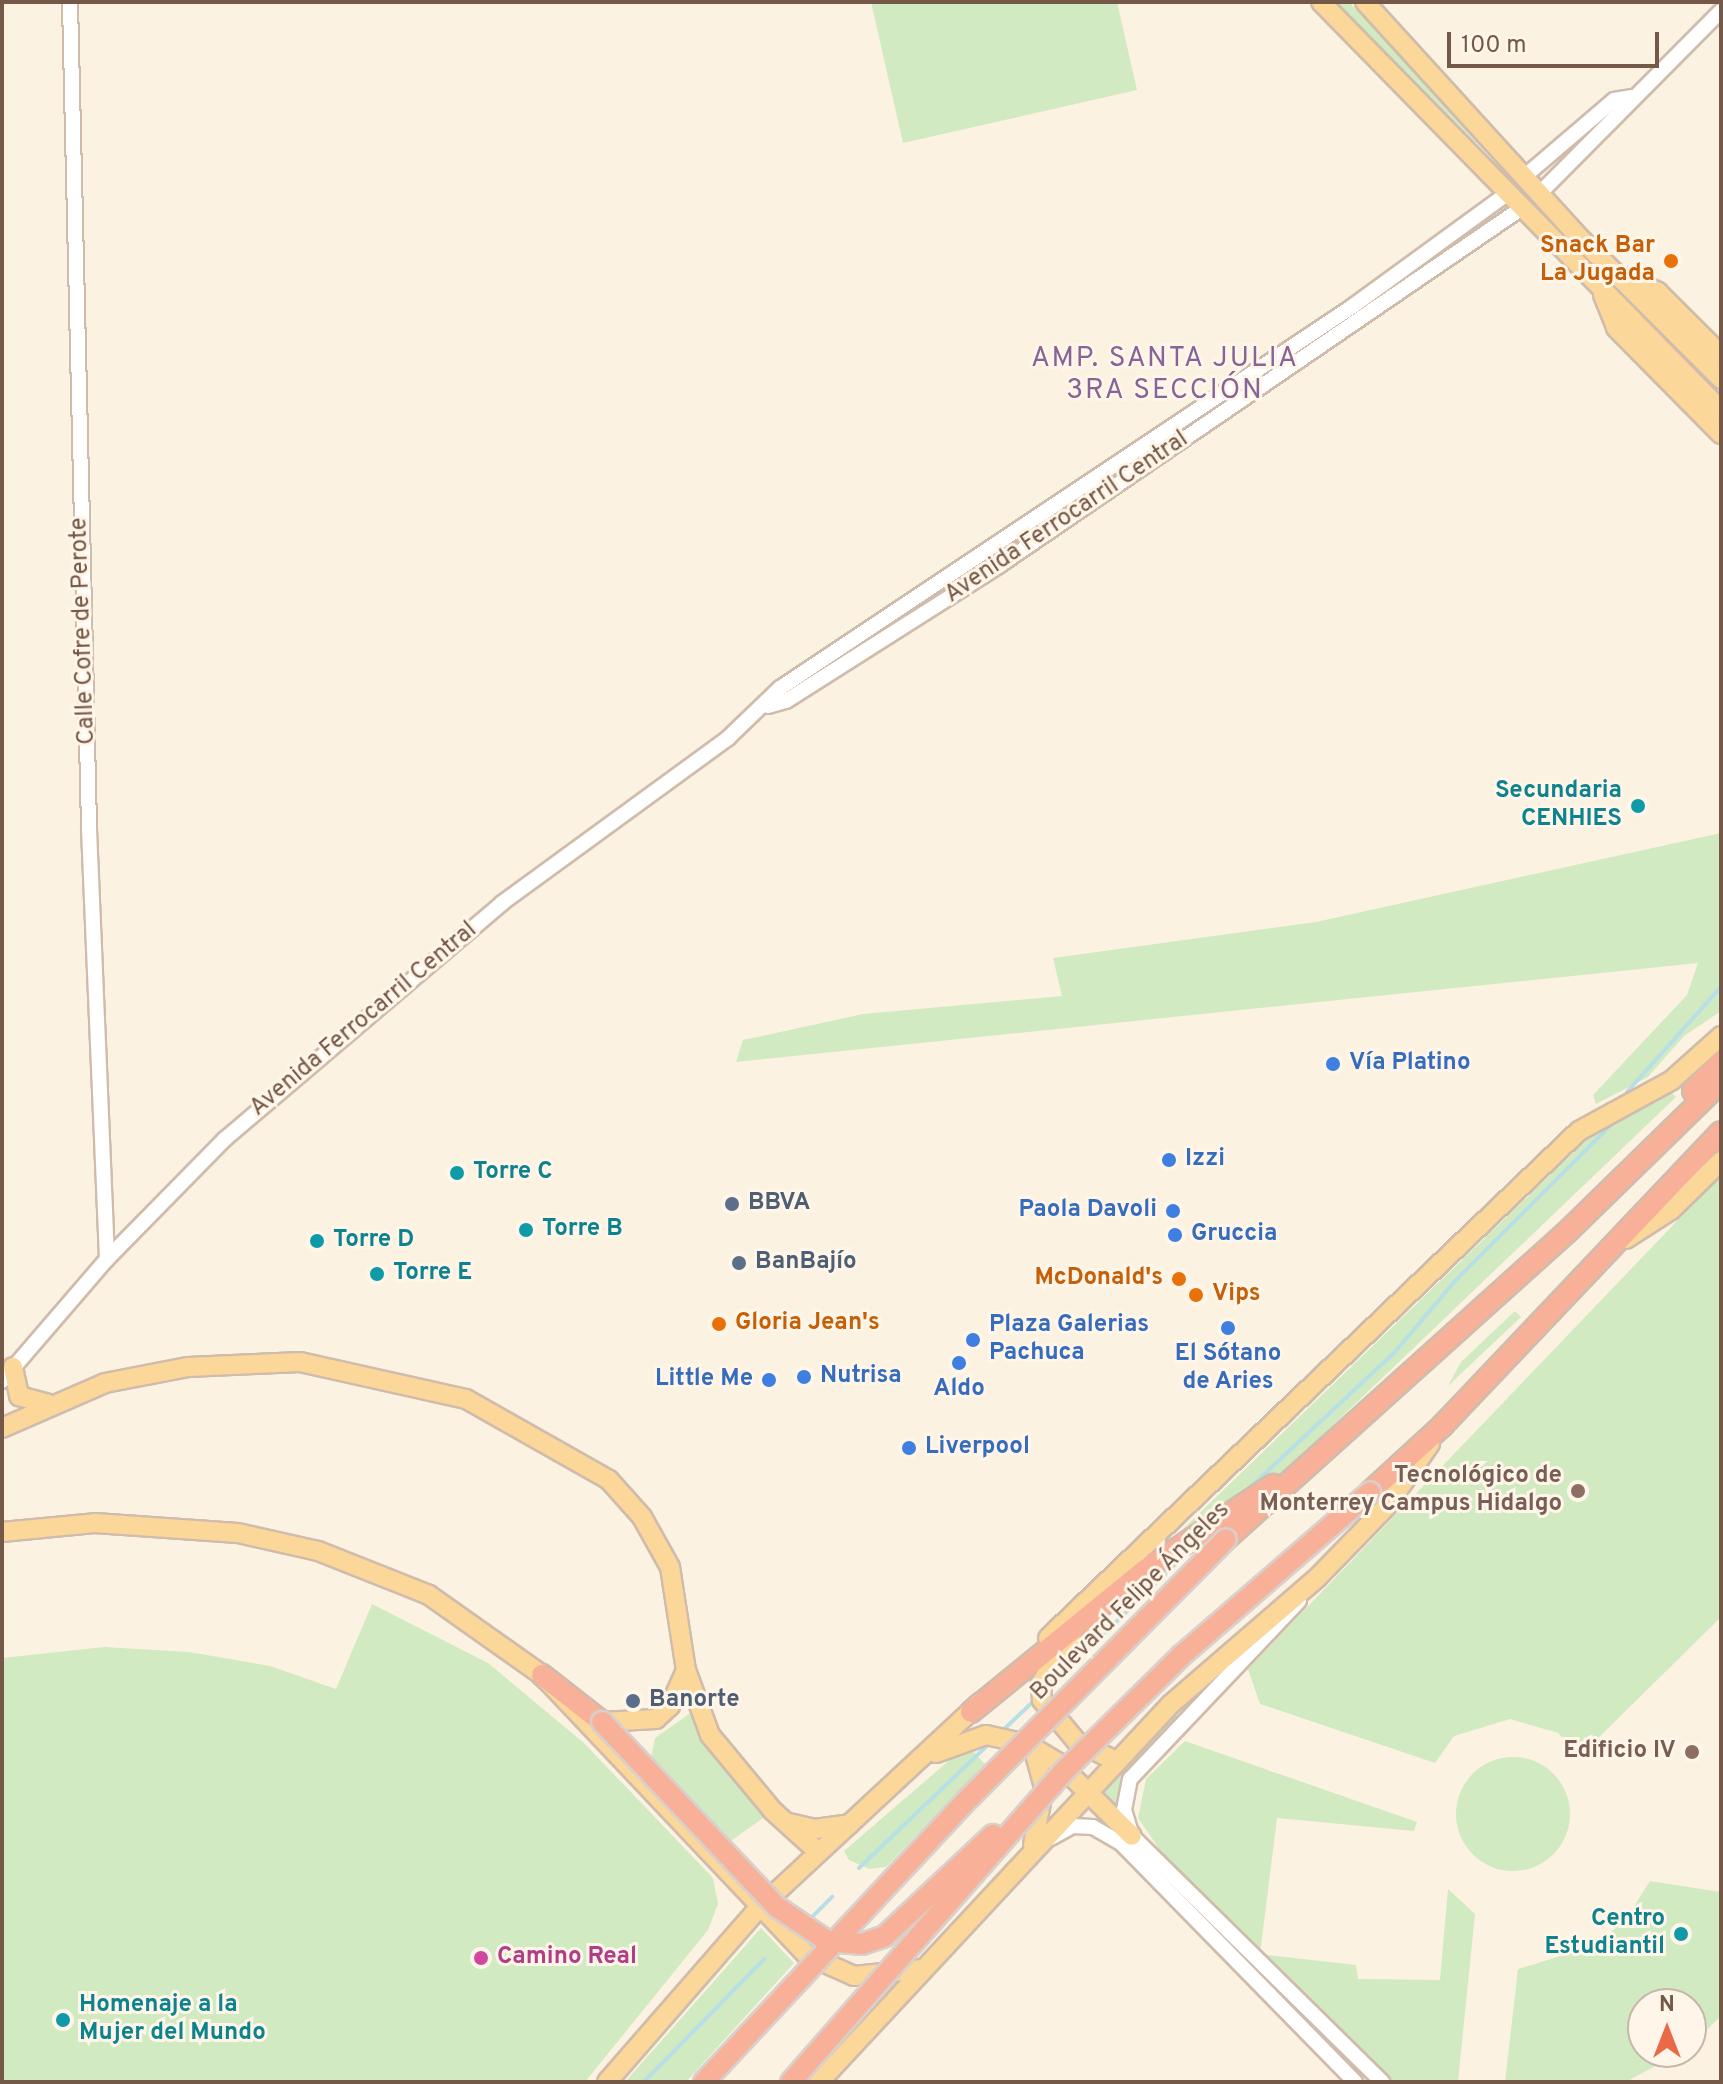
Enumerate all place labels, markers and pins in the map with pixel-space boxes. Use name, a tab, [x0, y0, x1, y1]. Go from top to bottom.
place label: Snack Bar La Jugada	[1540, 233, 1655, 289]
marker: Snack Bar La Jugada	[1662, 252, 1680, 270]
place label: Secundaria CENHIES	[1495, 778, 1622, 834]
marker: Secundaria CENHIES	[1629, 797, 1647, 815]
place label: Vía Platino	[1349, 1050, 1470, 1078]
marker: Vía Platino	[1324, 1055, 1342, 1073]
place label: Izzi	[1185, 1146, 1225, 1174]
marker: Izzi	[1160, 1151, 1178, 1169]
place label: Torre C	[473, 1159, 552, 1187]
marker: Torre C	[448, 1164, 466, 1182]
place label: BBVA	[748, 1190, 810, 1218]
marker: BBVA	[723, 1195, 741, 1213]
place label: Paola Davoli	[1019, 1197, 1157, 1225]
marker: Paola Davoli	[1164, 1202, 1182, 1220]
place label: Torre B	[542, 1216, 623, 1244]
marker: Torre B	[517, 1221, 535, 1239]
place label: Gruccia	[1191, 1221, 1277, 1249]
marker: Gruccia	[1166, 1226, 1184, 1244]
place label: Torre D	[333, 1227, 414, 1255]
marker: Torre D	[308, 1232, 326, 1250]
place label: BanBajío	[755, 1249, 857, 1277]
marker: BanBajío	[730, 1254, 748, 1272]
place label: Torre E	[393, 1260, 472, 1288]
marker: Torre E	[368, 1265, 386, 1283]
place label: McDonald's	[1034, 1265, 1163, 1293]
marker: McDonald's	[1170, 1270, 1188, 1288]
place label: Vips	[1212, 1281, 1261, 1309]
marker: Vips	[1187, 1286, 1205, 1304]
place label: Gloria Jean's	[735, 1310, 880, 1338]
place label: Plaza Galerias Pachuca	[989, 1312, 1149, 1368]
marker: Gloria Jean's	[710, 1315, 728, 1333]
marker: El Sótano de Aries	[1219, 1319, 1237, 1337]
marker: Plaza Galerias Pachuca	[964, 1331, 982, 1349]
place label: El Sótano de Aries	[1175, 1341, 1281, 1397]
marker: Aldo	[950, 1354, 968, 1372]
place label: Nutrisa	[820, 1363, 902, 1391]
place label: Little Me	[655, 1366, 753, 1394]
marker: Nutrisa	[795, 1368, 813, 1386]
marker: Little Me	[760, 1371, 778, 1389]
place label: Aldo	[933, 1376, 985, 1404]
place label: Liverpool	[925, 1434, 1030, 1462]
marker: Liverpool	[900, 1439, 918, 1457]
place label: Tecnológico de Monterrey Campus Hidalgo	[1260, 1463, 1562, 1519]
marker: Tecnológico de Monterrey Campus Hidalgo	[1569, 1482, 1587, 1500]
place label: Banorte	[649, 1687, 740, 1715]
marker: Banorte	[624, 1692, 642, 1710]
place label: Edificio IV	[1563, 1738, 1676, 1766]
marker: Edificio IV	[1683, 1743, 1701, 1761]
place label: Centro Estudiantil	[1545, 1906, 1665, 1962]
marker: Centro Estudiantil	[1672, 1925, 1690, 1943]
place label: Camino Real	[497, 1944, 637, 1972]
marker: Camino Real	[472, 1949, 490, 1967]
place label: Homenaje a la Mujer del Mundo	[79, 1992, 266, 2048]
marker: Homenaje a la Mujer del Mundo	[54, 2011, 72, 2029]

